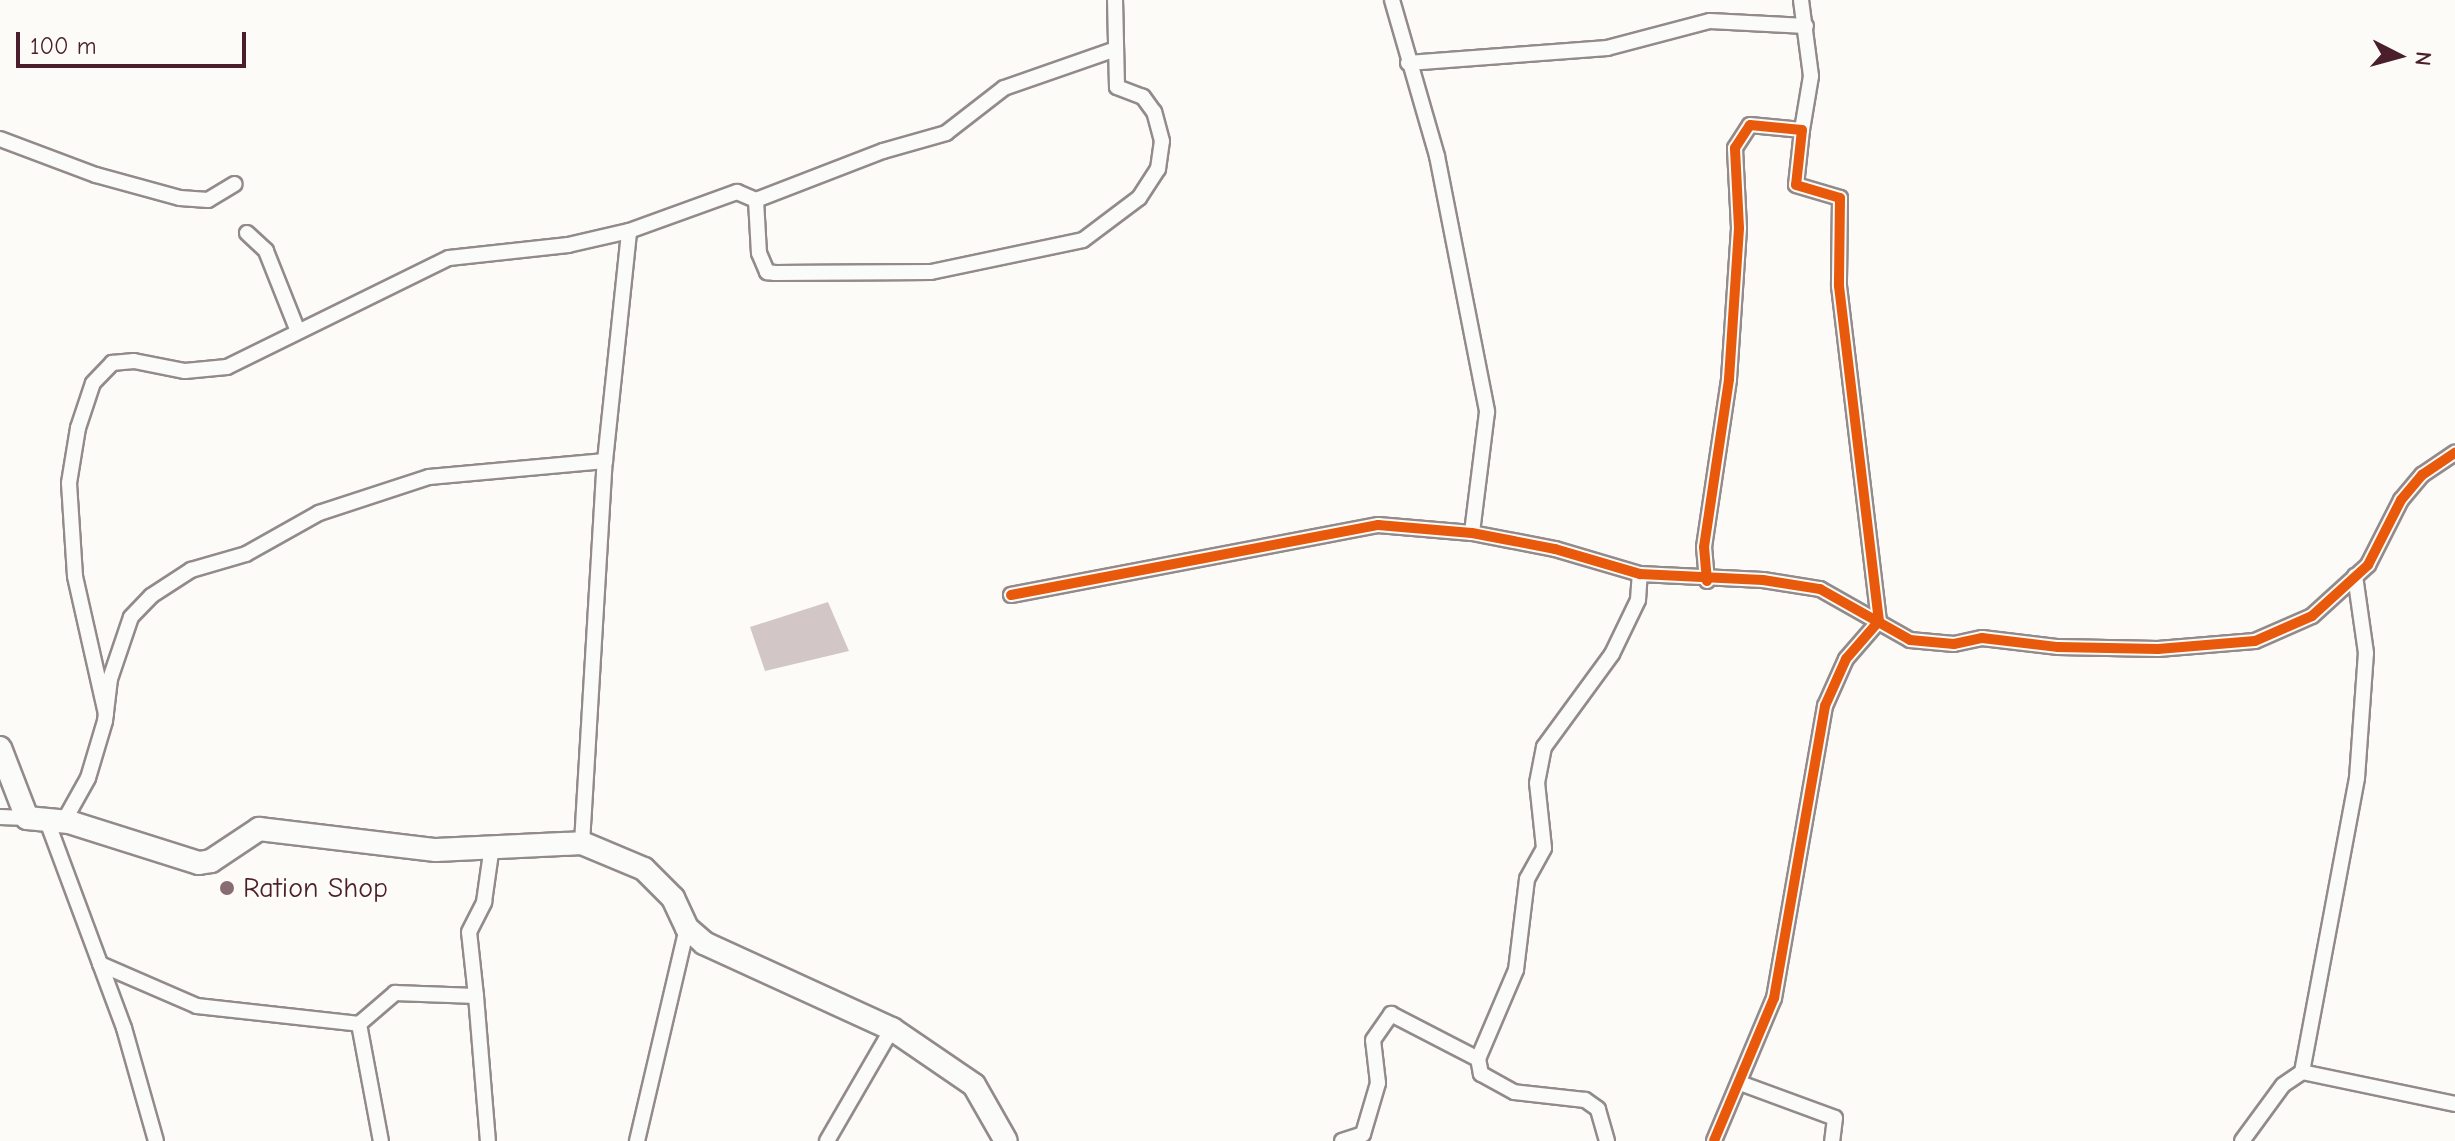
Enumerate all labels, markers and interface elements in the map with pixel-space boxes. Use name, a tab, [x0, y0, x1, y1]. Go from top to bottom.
scale bar	[20, 16, 250, 66]
north arrow	[2359, 16, 2439, 96]
text: 100 m	[30, 32, 97, 60]
text: N	[2409, 50, 2437, 67]
place label: Ration Shop	[243, 871, 388, 905]
marker: Ration Shop	[218, 879, 236, 897]

